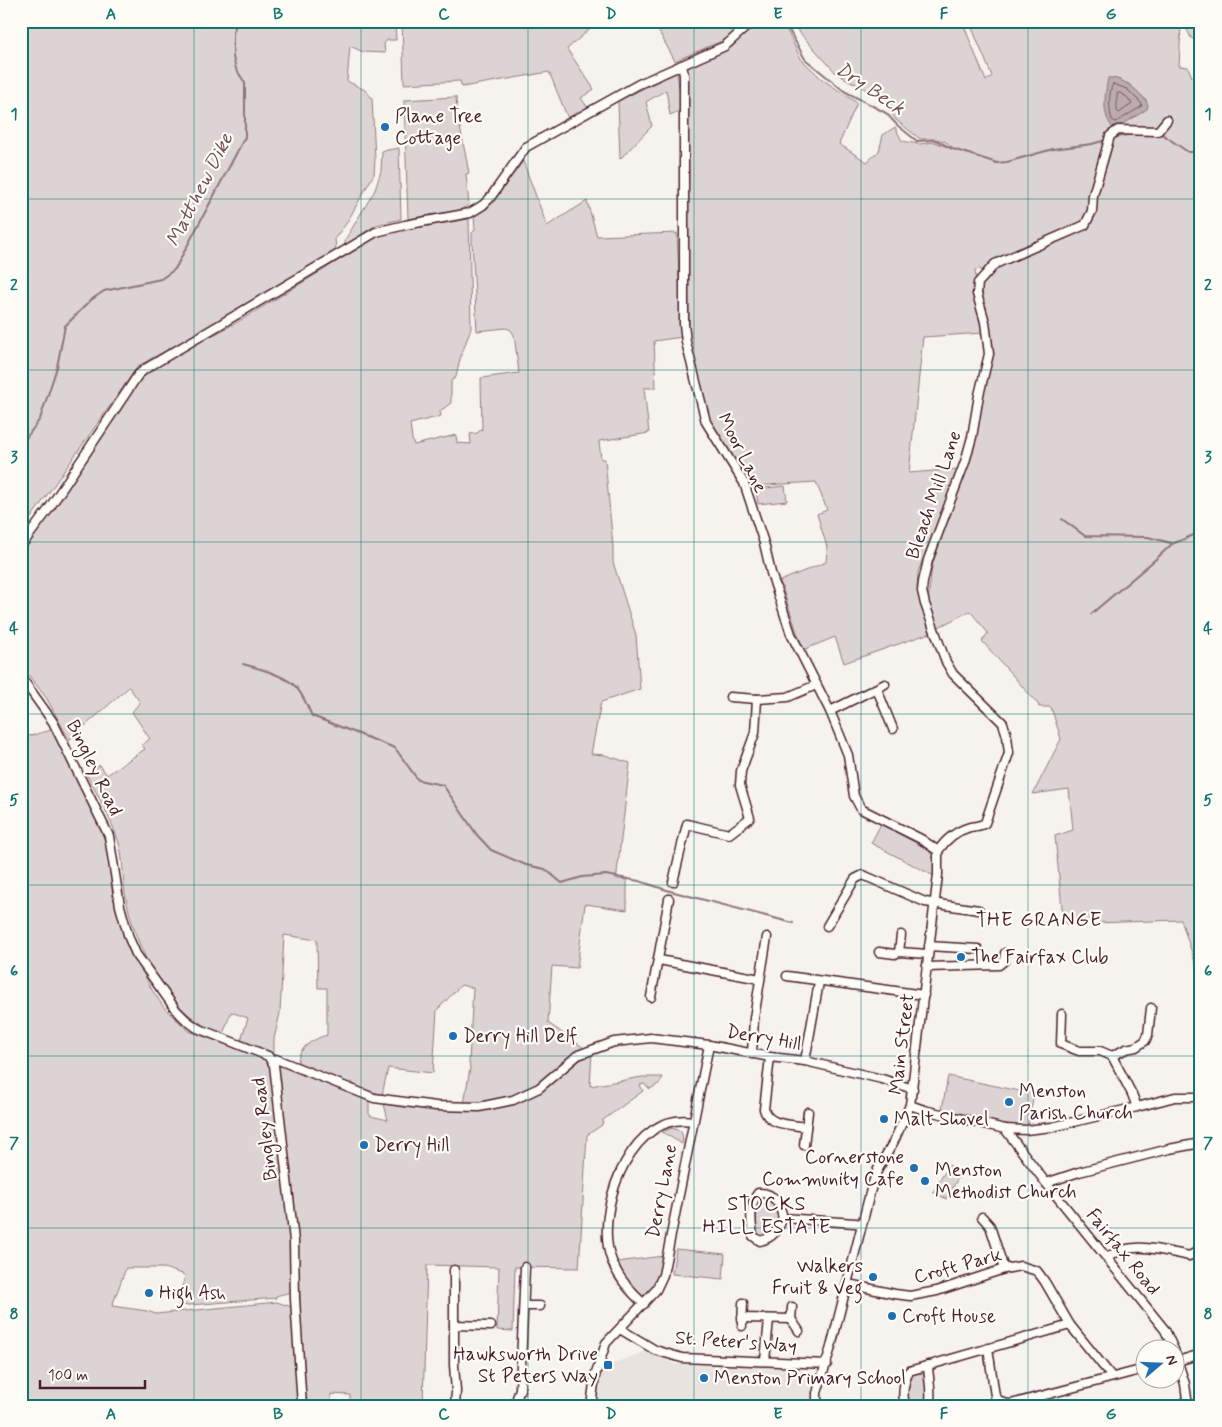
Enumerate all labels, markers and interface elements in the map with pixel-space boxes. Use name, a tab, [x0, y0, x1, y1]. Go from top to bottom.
text: A	[106, 4, 116, 25]
text: B	[273, 4, 283, 25]
text: C	[438, 4, 450, 25]
text: D	[605, 4, 617, 25]
text: E	[773, 4, 783, 25]
text: F	[940, 4, 949, 25]
text: G	[1106, 4, 1117, 25]
water label: Dry Beck	[830, 56, 910, 122]
text: 1	[10, 104, 18, 125]
place label: Plane Tree Cottage	[395, 104, 483, 152]
text: 1	[1204, 104, 1212, 125]
marker: Plane Tree Cottage	[379, 121, 391, 133]
water label: Matthew Dike	[160, 128, 240, 251]
text: 2	[10, 275, 18, 296]
text: 2	[1204, 275, 1212, 296]
street label: Moor Lane	[711, 409, 773, 497]
street label: Bleach Mill Lane	[900, 427, 968, 563]
text: 3	[10, 447, 18, 468]
text: 3	[1204, 447, 1212, 468]
text: 4	[9, 618, 19, 639]
text: 4	[1203, 618, 1213, 639]
street label: Bingley Road	[58, 716, 128, 821]
text: 5	[9, 790, 19, 811]
text: 5	[1203, 790, 1213, 811]
district label: THE GRANGE	[976, 907, 1102, 934]
place label: The Fairfax Club	[971, 945, 1109, 970]
marker: The Fairfax Club	[955, 951, 967, 963]
text: 6	[10, 961, 18, 982]
text: 6	[1204, 961, 1212, 982]
street label: Main Street	[883, 992, 921, 1096]
street label: Derry Hill	[724, 1019, 803, 1058]
place label: Derry Hill Delf	[463, 1024, 577, 1050]
marker: Derry Hill Delf	[447, 1030, 459, 1042]
street label: Bingley Road	[246, 1076, 286, 1182]
place label: Menston Parish Church	[1019, 1079, 1133, 1126]
marker: Menston Parish Church	[1003, 1096, 1015, 1108]
place label: Malt Shovel	[894, 1107, 989, 1132]
marker: Malt Shovel	[878, 1113, 890, 1125]
text: 7	[9, 1133, 19, 1154]
place label: Derry Hill	[374, 1133, 450, 1159]
text: 7	[1203, 1133, 1213, 1154]
marker: Derry Hill	[358, 1139, 370, 1151]
street label: Derry Lane	[641, 1142, 684, 1240]
place label: Cornerstone Community Cafe	[762, 1145, 904, 1192]
place label: Menston Methodist Church	[935, 1158, 1077, 1205]
marker: Cornerstone Community Cafe	[908, 1162, 920, 1174]
marker: Menston Methodist Church	[919, 1175, 931, 1187]
district label: STOCKS HILL ESTATE	[702, 1191, 832, 1241]
street label: Fairfax Road	[1080, 1204, 1166, 1300]
street label: Croft Park	[911, 1242, 1005, 1290]
place label: Walkers Fruit & Veg	[772, 1254, 863, 1304]
marker: Walkers Fruit & Veg	[867, 1271, 879, 1283]
place label: High Ash	[159, 1281, 226, 1309]
marker: High Ash	[143, 1287, 155, 1299]
text: 8	[9, 1304, 19, 1325]
place label: Croft House	[902, 1304, 996, 1329]
text: 8	[1203, 1304, 1213, 1325]
marker: Croft House	[886, 1310, 898, 1322]
street label: St. Peter's Way	[674, 1325, 798, 1359]
north arrow	[1134, 1340, 1184, 1390]
place label: Hawksworth Drive St Peters Way	[453, 1342, 598, 1389]
text: N	[1161, 1353, 1181, 1367]
scale bar	[40, 1357, 145, 1389]
marker: Hawksworth Drive St Peters Way	[602, 1359, 614, 1371]
text: 100 m	[48, 1366, 88, 1386]
place label: Menston Primary School	[714, 1366, 906, 1391]
marker: Menston Primary School	[698, 1372, 710, 1384]
text: A	[106, 1404, 116, 1425]
text: B	[273, 1404, 283, 1425]
text: C	[438, 1404, 450, 1425]
text: D	[605, 1404, 617, 1425]
text: E	[773, 1404, 783, 1425]
text: F	[940, 1404, 949, 1425]
text: G	[1106, 1404, 1117, 1425]

